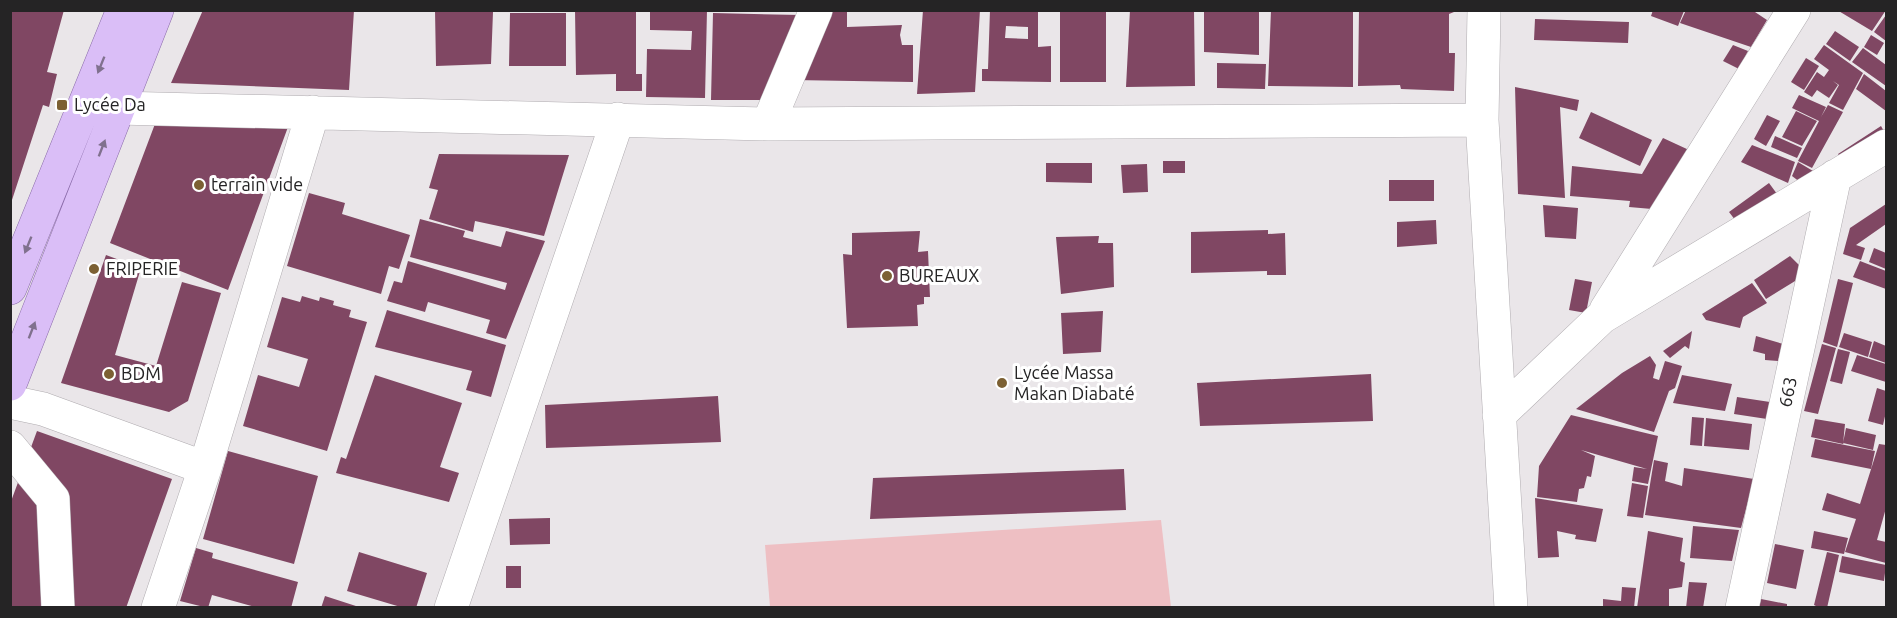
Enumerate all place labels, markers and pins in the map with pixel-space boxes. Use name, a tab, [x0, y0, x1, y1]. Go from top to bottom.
place label: Lycée Da	[74, 94, 146, 114]
marker: Lycée Da	[55, 98, 69, 112]
place label: terrain vide	[211, 174, 303, 194]
marker: terrain vide	[192, 178, 206, 192]
place label: FRIPERIE	[106, 258, 178, 278]
marker: FRIPERIE	[87, 262, 101, 276]
place label: BUREAUX	[899, 265, 979, 285]
marker: BUREAUX	[880, 269, 894, 283]
place label: Lycée Massa Makan Diabaté	[1014, 362, 1135, 403]
place label: BDM	[121, 363, 161, 383]
marker: BDM	[102, 367, 116, 381]
marker: Lycée Massa Makan Diabaté	[995, 376, 1009, 390]

